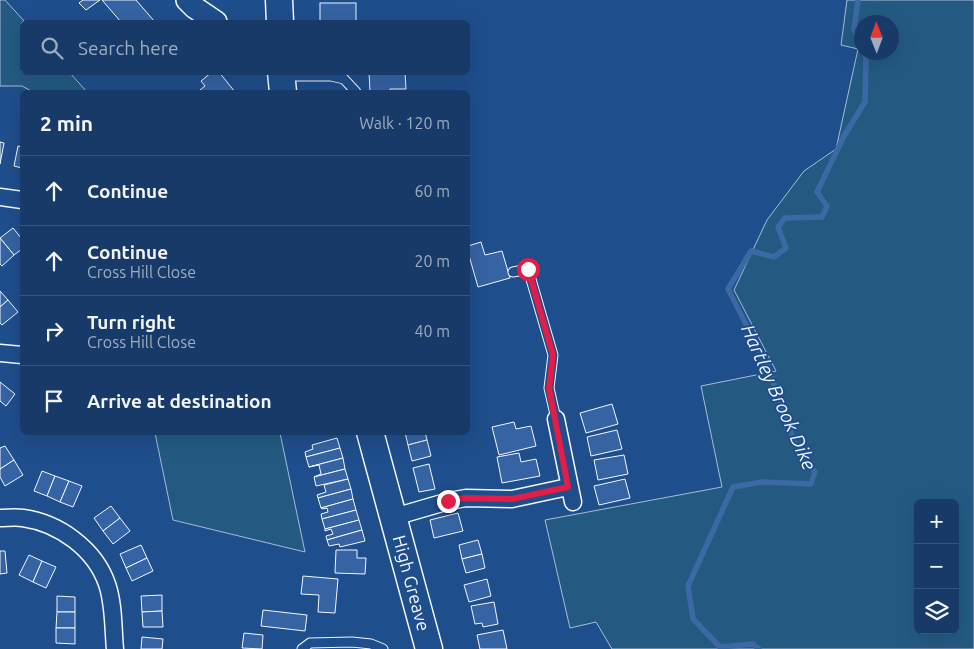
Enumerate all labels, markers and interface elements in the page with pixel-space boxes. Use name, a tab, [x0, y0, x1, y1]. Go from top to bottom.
north arrow	[854, 15, 899, 60]
search box	[20, 20, 470, 75]
icon: search	[38, 34, 66, 62]
text: Search here	[78, 37, 178, 59]
text: 2 min	[40, 111, 93, 135]
text: Walk · 120 m	[359, 114, 450, 132]
icon: ahead	[40, 177, 68, 205]
text: Continue	[87, 180, 168, 202]
text: 60 m	[414, 182, 450, 200]
text: Continue	[87, 241, 168, 263]
icon: ahead	[40, 247, 68, 275]
text: 20 m	[414, 252, 450, 270]
route start	[517, 258, 540, 281]
text: Cross Hill Close	[87, 263, 196, 281]
text: Turn right	[87, 311, 175, 333]
icon: right	[40, 317, 68, 345]
water label: Hartley Brook Dike	[737, 321, 821, 473]
text: 40 m	[414, 322, 450, 340]
text: Cross Hill Close	[87, 333, 196, 351]
icon: arrive	[40, 387, 68, 415]
text: Arrive at destination	[87, 390, 272, 412]
route end	[437, 490, 460, 513]
map controls	[914, 499, 959, 634]
button: +	[914, 499, 959, 544]
street label: High Greave	[390, 533, 434, 633]
button: −	[914, 544, 959, 589]
button: layers	[914, 589, 959, 634]

